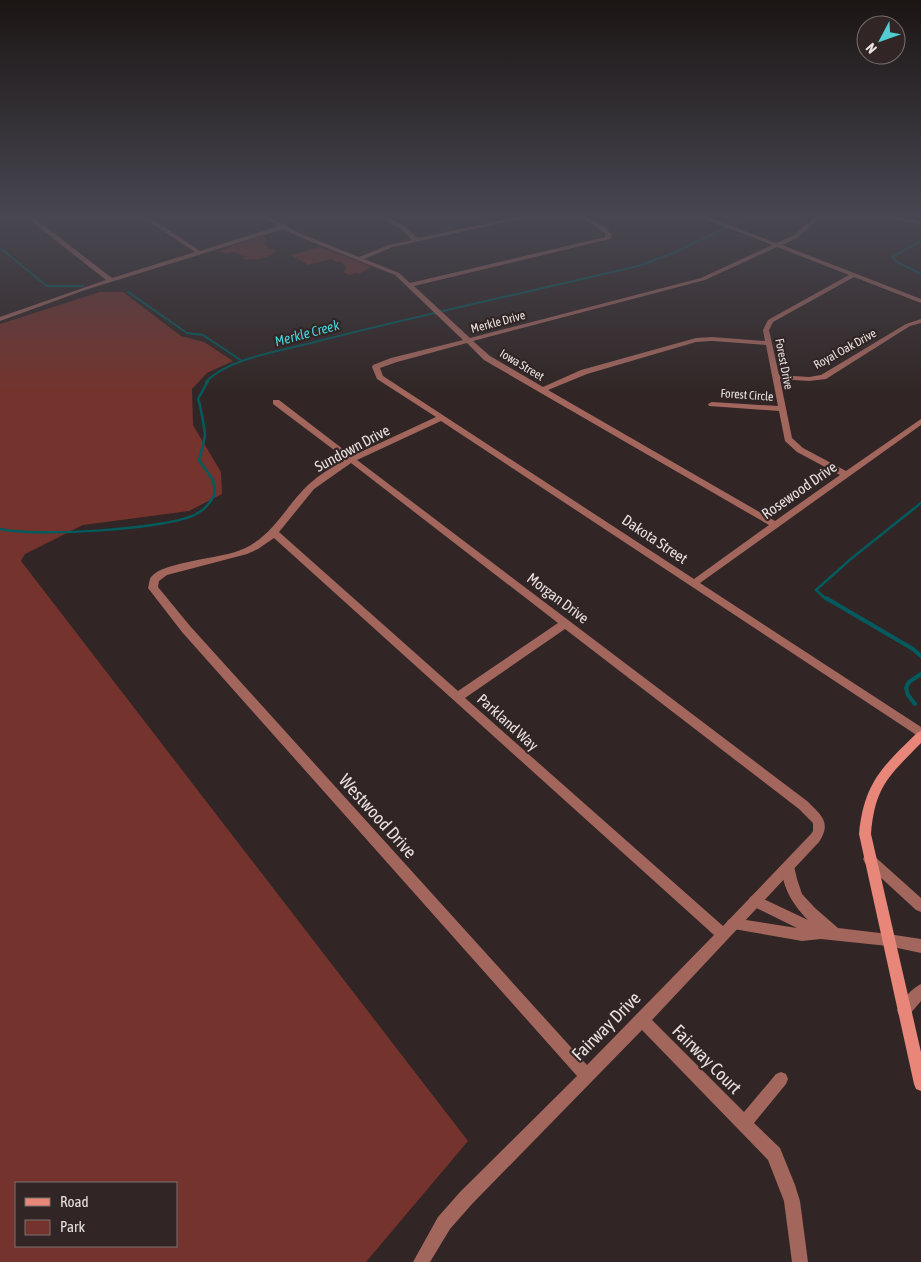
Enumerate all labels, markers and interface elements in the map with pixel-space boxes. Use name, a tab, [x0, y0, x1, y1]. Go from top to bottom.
north arrow	[856, 15, 906, 65]
text: N	[862, 40, 880, 57]
street label: Merkle Drive	[469, 308, 527, 336]
water label: Merkle Creek	[273, 316, 342, 349]
street label: Royal Oak Drive	[811, 326, 879, 372]
street label: Forest Drive	[772, 337, 796, 391]
street label: Iowa Street	[497, 346, 547, 384]
street label: Forest Circle	[720, 386, 774, 404]
street label: Sundown Drive	[312, 421, 392, 475]
street label: Rosewood Drive	[758, 458, 840, 522]
street label: Dakota Street	[619, 511, 691, 567]
street label: Morgan Drive	[524, 569, 592, 627]
street label: Parkland Way	[474, 690, 542, 754]
street label: Westwood Drive	[335, 770, 421, 862]
street label: Fairway Drive	[567, 987, 645, 1065]
street label: Fairway Court	[668, 1020, 746, 1098]
legend	[15, 1182, 178, 1247]
text: Road	[60, 1193, 89, 1210]
text: Park	[60, 1218, 85, 1235]

